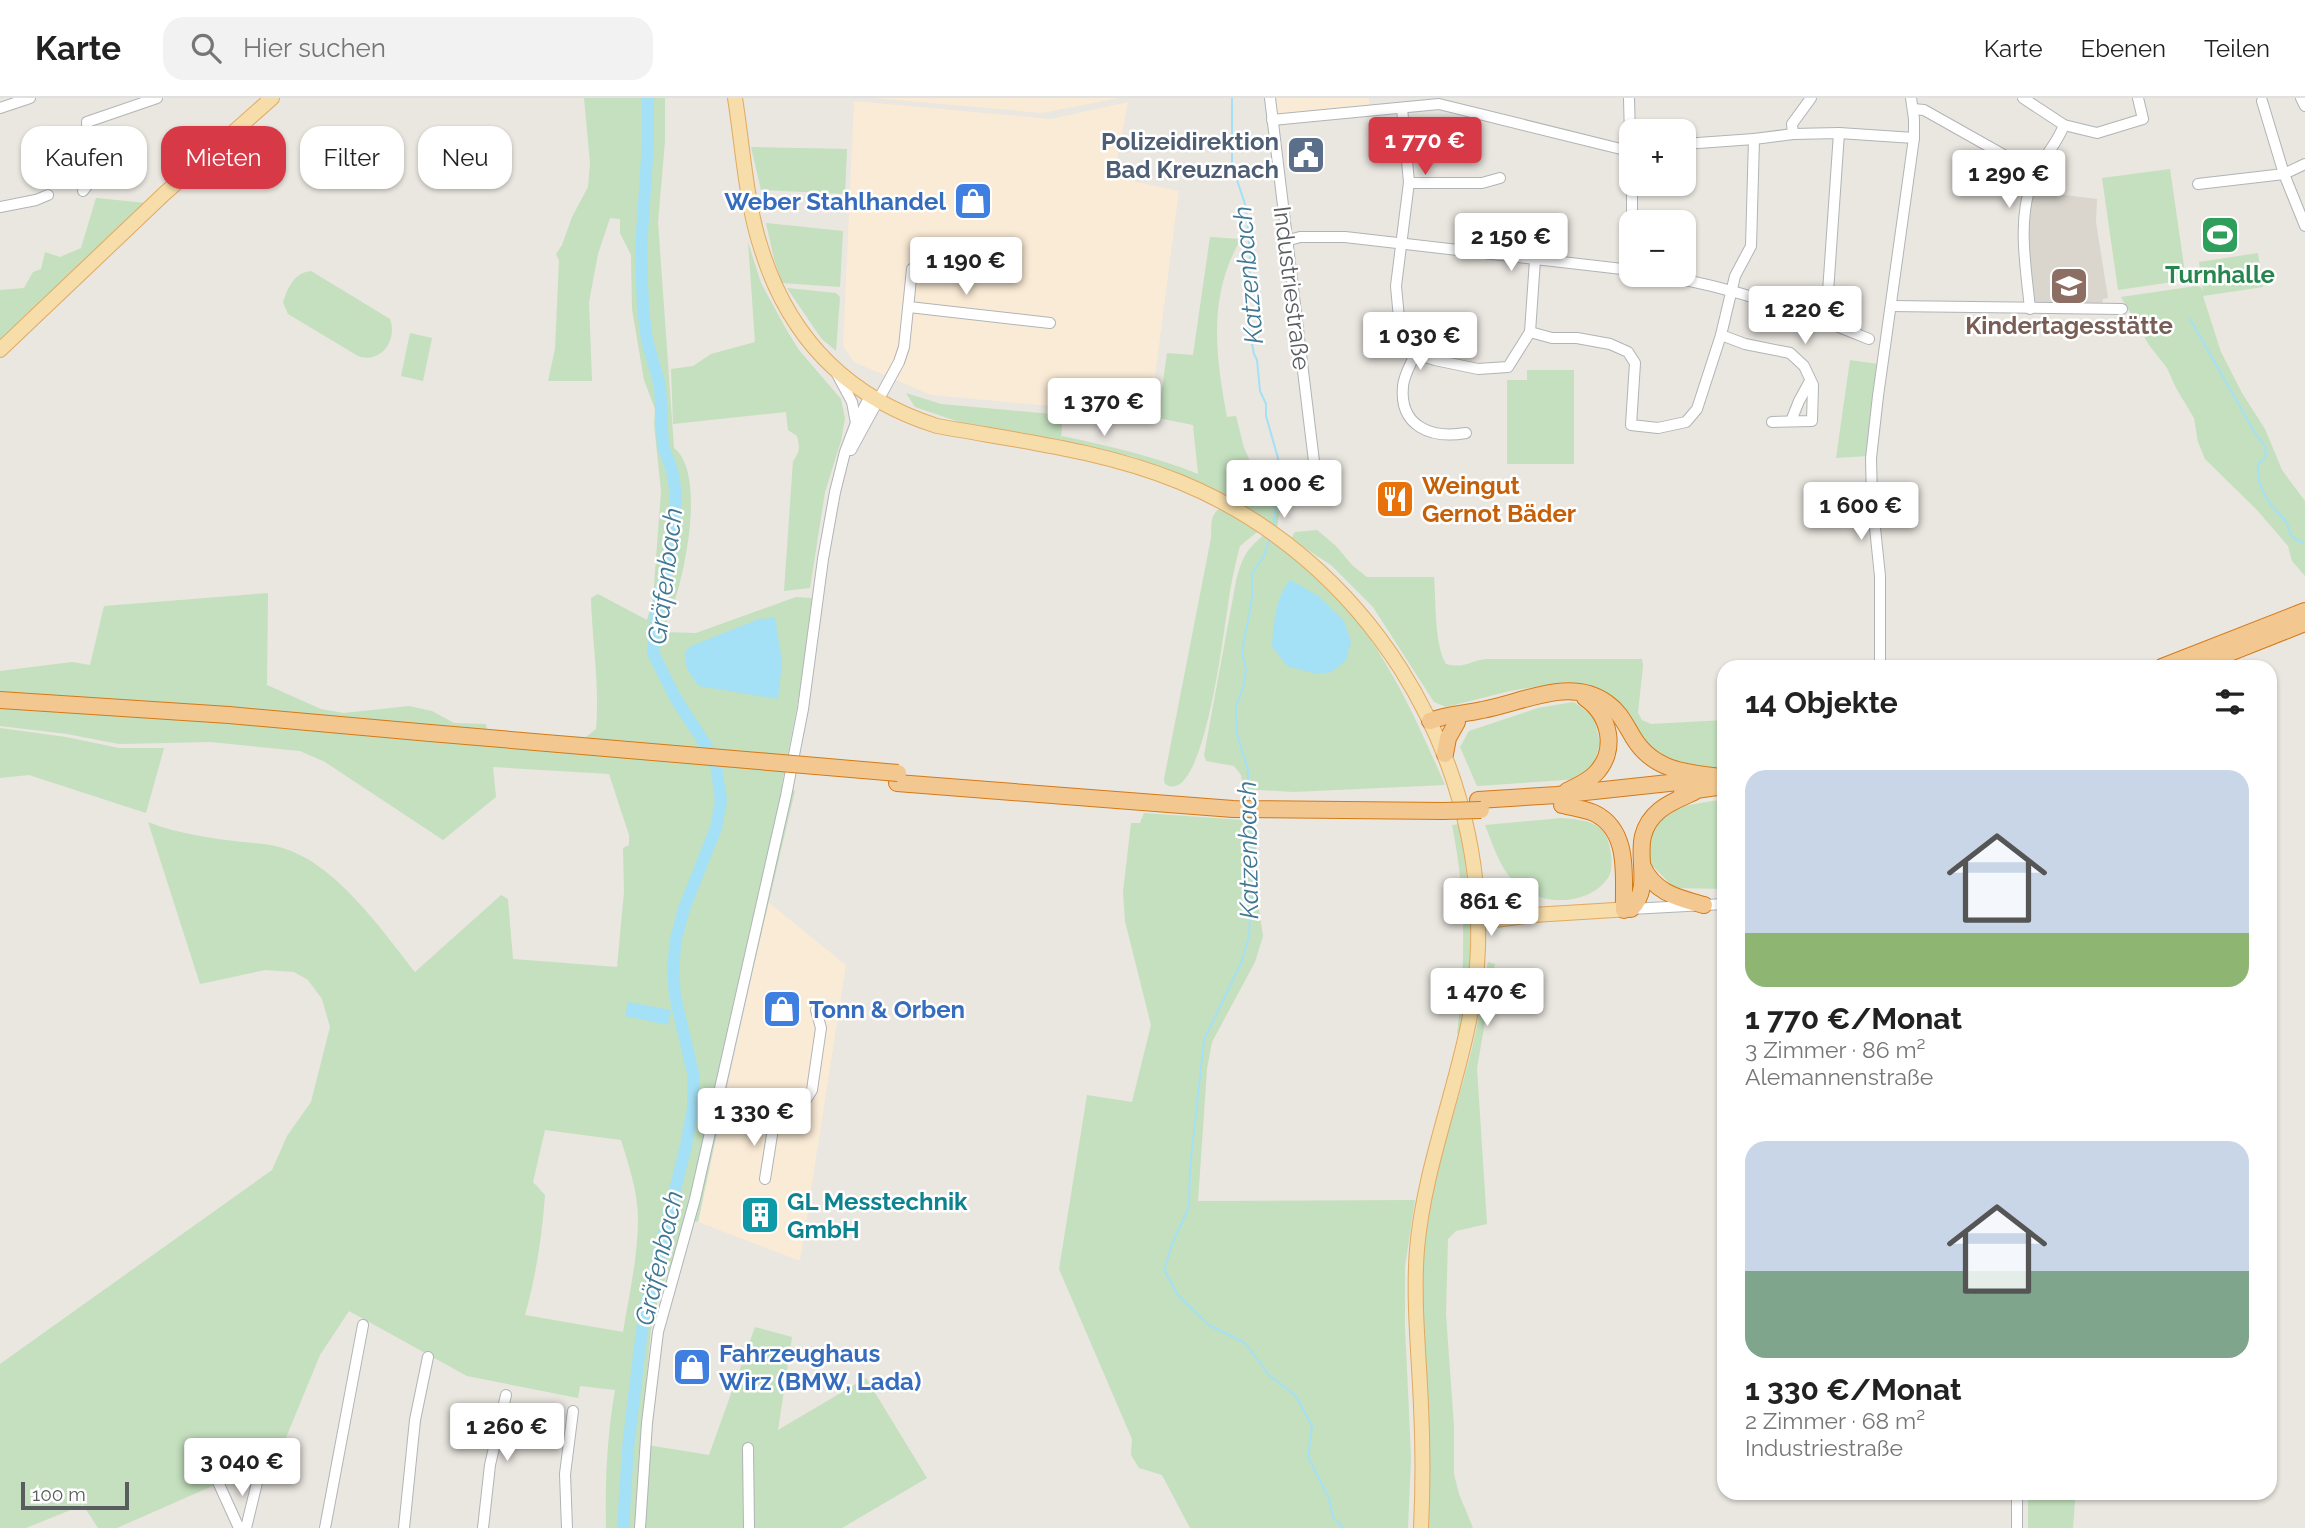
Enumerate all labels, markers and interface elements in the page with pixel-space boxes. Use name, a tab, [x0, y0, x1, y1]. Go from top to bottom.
search box	[163, 17, 653, 80]
text: Karte	[35, 29, 121, 68]
icon: search	[187, 29, 225, 67]
text: Hier suchen	[243, 33, 386, 63]
text: Karte	[1984, 34, 2043, 63]
text: Ebenen	[2081, 34, 2166, 63]
text: Teilen	[2204, 34, 2270, 63]
pin: 1 770 €	[1360, 118, 1490, 177]
map controls	[1619, 119, 1696, 287]
button: +	[1619, 119, 1696, 196]
chip: Kaufen	[21, 126, 147, 189]
chip: Mieten	[161, 126, 286, 189]
chip: Filter	[300, 126, 404, 189]
chip: Neu	[418, 126, 512, 189]
text: 1 770 €	[1385, 126, 1465, 153]
place label: Polizeidirektion Bad Kreuznach	[1101, 127, 1279, 184]
public building icon: Polizeidirektion Bad Kreuznach	[1285, 134, 1327, 176]
pin: 1 290 €	[1944, 150, 2074, 210]
text: 1 290 €	[1968, 159, 2050, 186]
shop icon: Weber Stahlhandel	[952, 180, 994, 222]
place label: Weber Stahlhandel	[724, 187, 946, 216]
street label: Industriestraße	[1268, 204, 1316, 372]
water label: Katzenbach	[1227, 205, 1269, 345]
button: −	[1619, 210, 1696, 287]
pin: 2 150 €	[1446, 214, 1576, 273]
sports icon: Turnhalle	[2199, 214, 2241, 256]
text: 2 150 €	[1471, 222, 1551, 249]
pin: 1 190 €	[901, 238, 1031, 297]
text: 1 190 €	[926, 246, 1006, 273]
place label: Turnhalle	[2165, 260, 2275, 289]
school or university icon: Kindertagesstätte	[2048, 265, 2090, 307]
pin: 1 220 €	[1740, 286, 1870, 346]
text: 1 220 €	[1765, 295, 1845, 322]
place label: Kindertagesstätte	[1965, 311, 2173, 340]
pin: 1 030 €	[1355, 313, 1485, 372]
text: 1 030 €	[1379, 321, 1461, 348]
pin: 1 370 €	[1039, 378, 1169, 438]
text: 1 370 €	[1064, 387, 1144, 414]
pin: 1 000 €	[1219, 460, 1349, 520]
text: 1 000 €	[1242, 469, 1326, 496]
place label: Weingut Gernot Bäder	[1422, 471, 1576, 528]
restaurant icon: Weingut Gernot Bäder	[1374, 478, 1416, 520]
pin: 1 600 €	[1796, 482, 1926, 542]
text: 1 600 €	[1820, 491, 1902, 518]
water label: Gräfenbach	[642, 506, 688, 646]
icon: filters	[2211, 683, 2249, 721]
text: 14 Objekte	[1745, 685, 1898, 720]
water label: Katzenbach	[1232, 781, 1264, 919]
icon: home	[1934, 815, 2060, 941]
pin: 861 €	[1442, 878, 1540, 938]
text: 861 €	[1459, 887, 1523, 914]
pin: 1 470 €	[1422, 968, 1552, 1028]
text: 1 470 €	[1447, 977, 1527, 1004]
shop icon: Tonn & Orben	[761, 988, 803, 1030]
place label: Tonn & Orben	[809, 995, 965, 1024]
text: 1 770 €/Monat	[1745, 1001, 1962, 1036]
text: 3 Zimmer · 86 m²	[1745, 1036, 1925, 1063]
text: Alemannenstraße	[1745, 1063, 1933, 1090]
pin: 1 330 €	[689, 1088, 819, 1148]
text: 1 330 €	[714, 1097, 794, 1124]
icon: home	[1934, 1186, 2060, 1312]
place label: GL Messtechnik GmbH	[787, 1187, 968, 1244]
water label: Gräfenbach	[629, 1188, 689, 1328]
building icon: GL Messtechnik GmbH	[739, 1194, 781, 1236]
place label: Fahrzeughaus Wirz (BMW, Lada)	[719, 1339, 921, 1396]
shop icon: Fahrzeughaus Wirz (BMW, Lada)	[671, 1346, 713, 1388]
text: 1 330 €/Monat	[1745, 1372, 1962, 1407]
pin: 1 260 €	[442, 1404, 572, 1463]
text: 2 Zimmer · 68 m²	[1745, 1407, 1925, 1434]
text: 1 260 €	[466, 1412, 548, 1439]
text: Industriestraße	[1745, 1434, 1903, 1461]
pin: 3 040 €	[177, 1438, 307, 1498]
text: 3 040 €	[200, 1447, 284, 1474]
scale bar	[21, 1479, 130, 1511]
text: 100 m	[32, 1483, 86, 1505]

